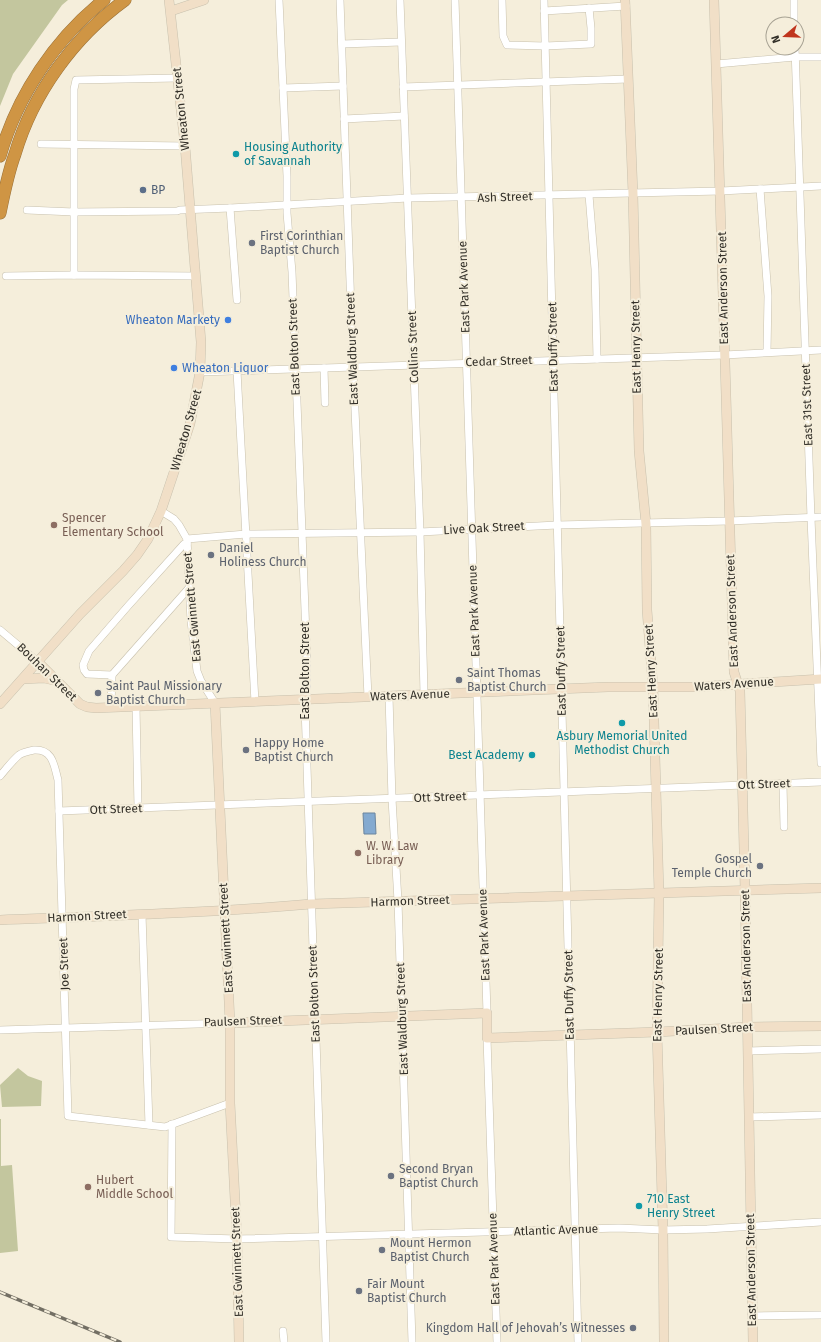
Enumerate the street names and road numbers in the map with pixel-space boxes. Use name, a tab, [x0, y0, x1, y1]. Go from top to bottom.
street label: Wheaton Street	[170, 66, 192, 151]
street label: Ash Street	[477, 189, 534, 205]
street label: East Anderson Street	[715, 231, 731, 345]
street label: East Park Avenue	[455, 241, 473, 333]
street label: East Waldburg Street	[343, 292, 361, 406]
street label: East Bolton Street	[285, 297, 303, 396]
street label: East Henry Street	[628, 299, 644, 394]
street label: East Duffy Street	[545, 301, 561, 392]
street label: Collins Street	[405, 310, 421, 383]
street label: Cedar Street	[465, 353, 533, 369]
street label: East 31st Street	[799, 363, 815, 446]
street label: Wheaton Street	[168, 387, 204, 472]
street label: Live Oak Street	[443, 519, 526, 537]
street label: East Gwinnett Street	[180, 551, 204, 663]
street label: East Anderson Street	[723, 553, 741, 668]
street label: East Park Avenue	[465, 565, 483, 657]
street label: East Bolton Street	[298, 622, 312, 720]
street label: East Henry Street	[642, 623, 660, 718]
street label: East Duffy Street	[553, 625, 569, 716]
street label: Bouhan Street	[14, 640, 80, 704]
street label: Waters Avenue	[694, 674, 774, 694]
street label: Waters Avenue	[370, 687, 450, 703]
street label: Ott Street	[737, 776, 791, 792]
street label: Ott Street	[413, 789, 467, 805]
street label: Ott Street	[89, 801, 143, 817]
street label: East Gwinnett Street	[216, 882, 236, 993]
street label: East Park Avenue	[475, 889, 493, 981]
street label: East Anderson Street	[738, 889, 754, 1003]
street label: Harmon Street	[370, 893, 451, 909]
street label: Harmon Street	[47, 907, 128, 925]
street label: Joe Street	[56, 937, 72, 991]
street label: East Bolton Street	[305, 944, 323, 1043]
street label: East Henry Street	[650, 947, 666, 1042]
street label: East Duffy Street	[561, 949, 577, 1040]
street label: East Waldburg Street	[393, 962, 411, 1076]
street label: Paulsen Street	[204, 1013, 283, 1029]
street label: Paulsen Street	[675, 1020, 754, 1038]
street label: East Gwinnett Street	[228, 1206, 246, 1317]
street label: East Park Avenue	[485, 1213, 503, 1305]
street label: East Anderson Street	[743, 1213, 759, 1327]
street label: Atlantic Avenue	[513, 1222, 599, 1238]

